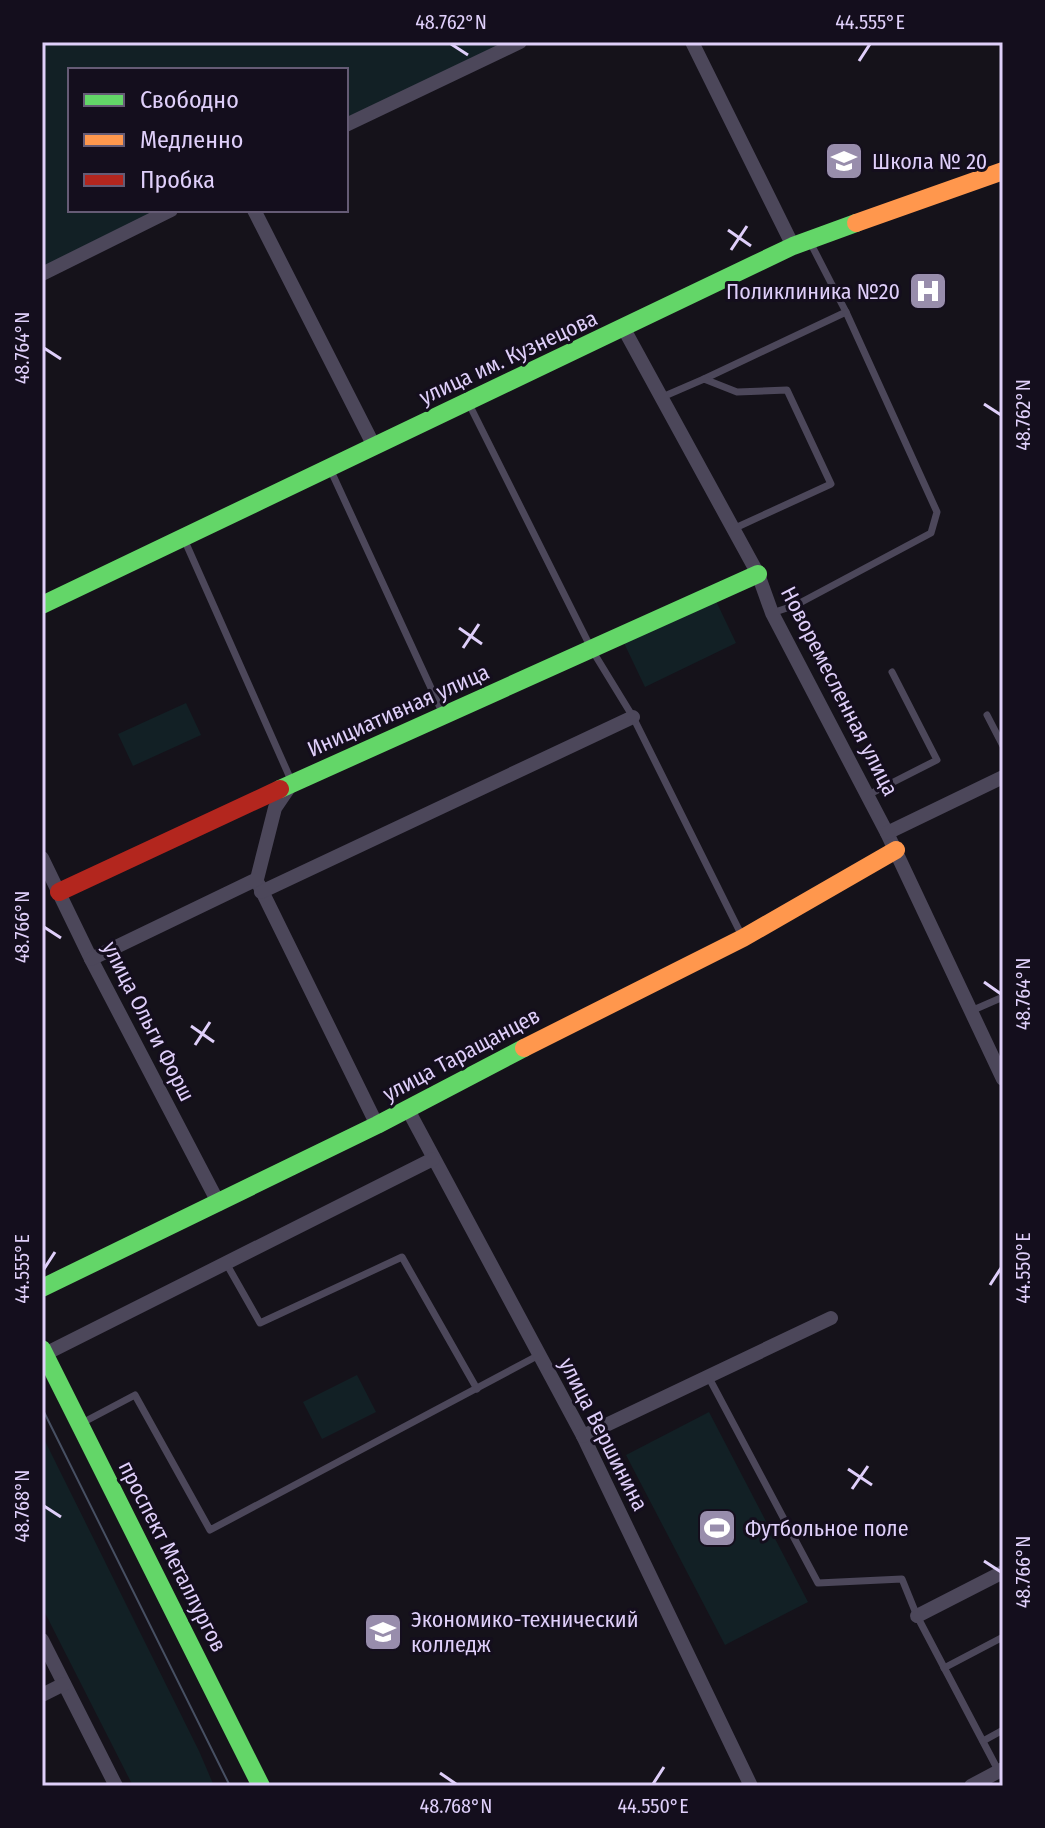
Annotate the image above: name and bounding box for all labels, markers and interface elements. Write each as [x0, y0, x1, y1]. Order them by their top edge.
text: 48.762°N [415, 10, 487, 34]
text: 44.555°E [835, 10, 905, 34]
legend [68, 68, 348, 212]
text: Свободно [140, 86, 239, 114]
text: Медленно [140, 126, 243, 154]
school or university icon: Школа № 20 [823, 140, 865, 182]
place label: Школа № 20 [872, 148, 987, 175]
text: Пробка [140, 166, 215, 194]
hospital icon: Поликлиника №20 [907, 270, 949, 312]
place label: Поликлиника №20 [726, 278, 900, 305]
street label: улица им. Кузнецова [415, 304, 602, 411]
text: 48.764°N [10, 312, 34, 384]
text: 48.762°N [1011, 379, 1035, 451]
street label: Новоремесленная улица [775, 582, 904, 800]
street label: Инициативная улица [303, 658, 493, 763]
text: 48.766°N [10, 891, 34, 963]
street label: улица Ольги Форш [97, 937, 201, 1106]
text: 48.764°N [1011, 958, 1035, 1030]
street label: улица Таращанцев [378, 1002, 544, 1107]
text: 44.550°E [1011, 1232, 1035, 1304]
text: 44.555°E [10, 1234, 34, 1304]
street label: улица Вершинина [553, 1353, 654, 1515]
street label: проспект Металлургов [113, 1456, 232, 1656]
text: 48.768°N [10, 1470, 34, 1543]
sports icon: Футбольное поле [696, 1507, 738, 1549]
place label: Футбольное поле [745, 1515, 909, 1542]
text: 48.766°N [1011, 1536, 1035, 1608]
place label: Экономико-технический колледж [411, 1606, 639, 1658]
school or university icon: Экономико-технический колледж [362, 1611, 404, 1653]
text: 48.768°N [420, 1794, 493, 1818]
text: 44.550°E [617, 1794, 689, 1818]

